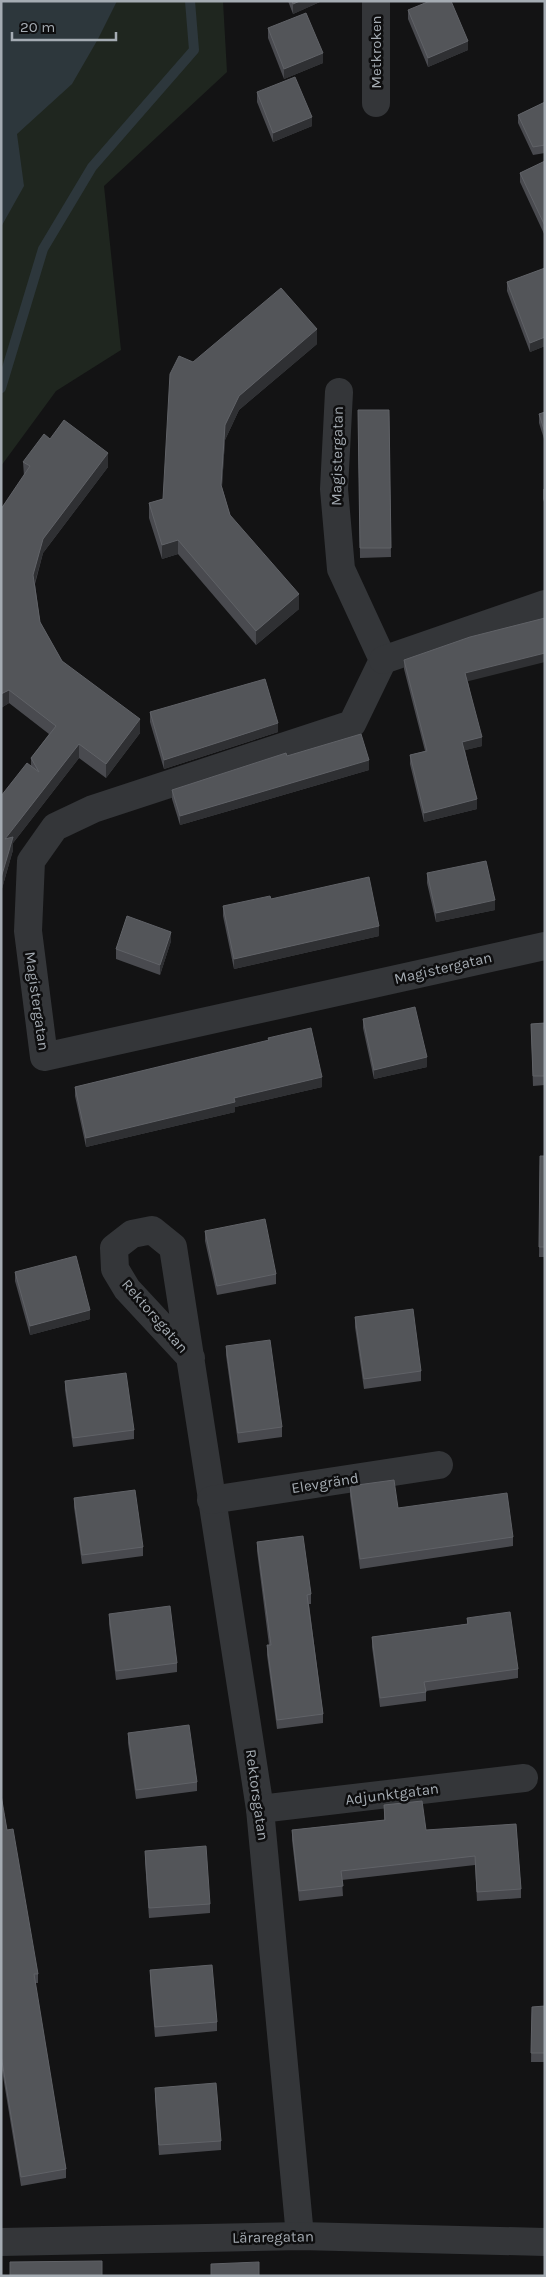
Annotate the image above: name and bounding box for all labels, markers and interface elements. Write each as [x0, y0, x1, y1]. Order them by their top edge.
scale bar [12, 10, 116, 42]
street label: Metkroken [367, 15, 385, 89]
text: 20 m [20, 18, 55, 36]
street label: Magistergatan [327, 406, 347, 506]
street label: Magistergatan [392, 948, 494, 988]
street label: Magistergatan [21, 950, 53, 1052]
street label: Rektorsgatan [118, 1275, 192, 1357]
street label: Elevgränd [290, 1469, 360, 1497]
street label: Rektorsgatan [242, 1748, 272, 1842]
street label: Adjunktgatan [344, 1779, 440, 1809]
street label: Läraregatan [232, 2227, 314, 2247]

